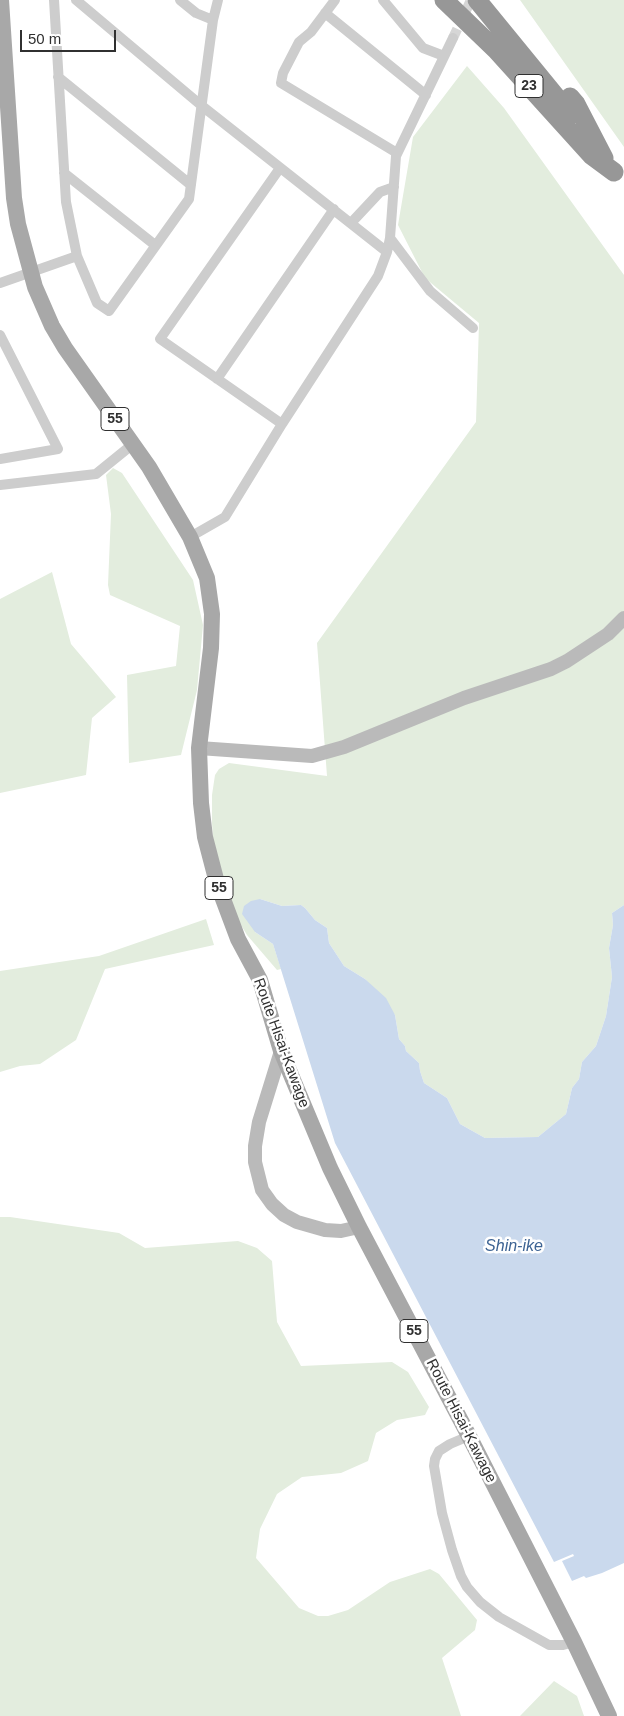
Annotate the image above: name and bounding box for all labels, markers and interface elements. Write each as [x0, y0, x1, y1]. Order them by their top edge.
scale bar [22, 20, 119, 52]
text: 50 m [28, 30, 61, 47]
road number: 23 [515, 74, 543, 98]
road number: 55 [101, 408, 129, 430]
road number: 55 [205, 876, 233, 900]
street label: Route Hisai-Kawage [249, 976, 313, 1110]
water label: Shin-ike [485, 1237, 543, 1257]
road number: 55 [400, 1320, 428, 1342]
street label: Route Hisai-Kawage [422, 1356, 500, 1486]

